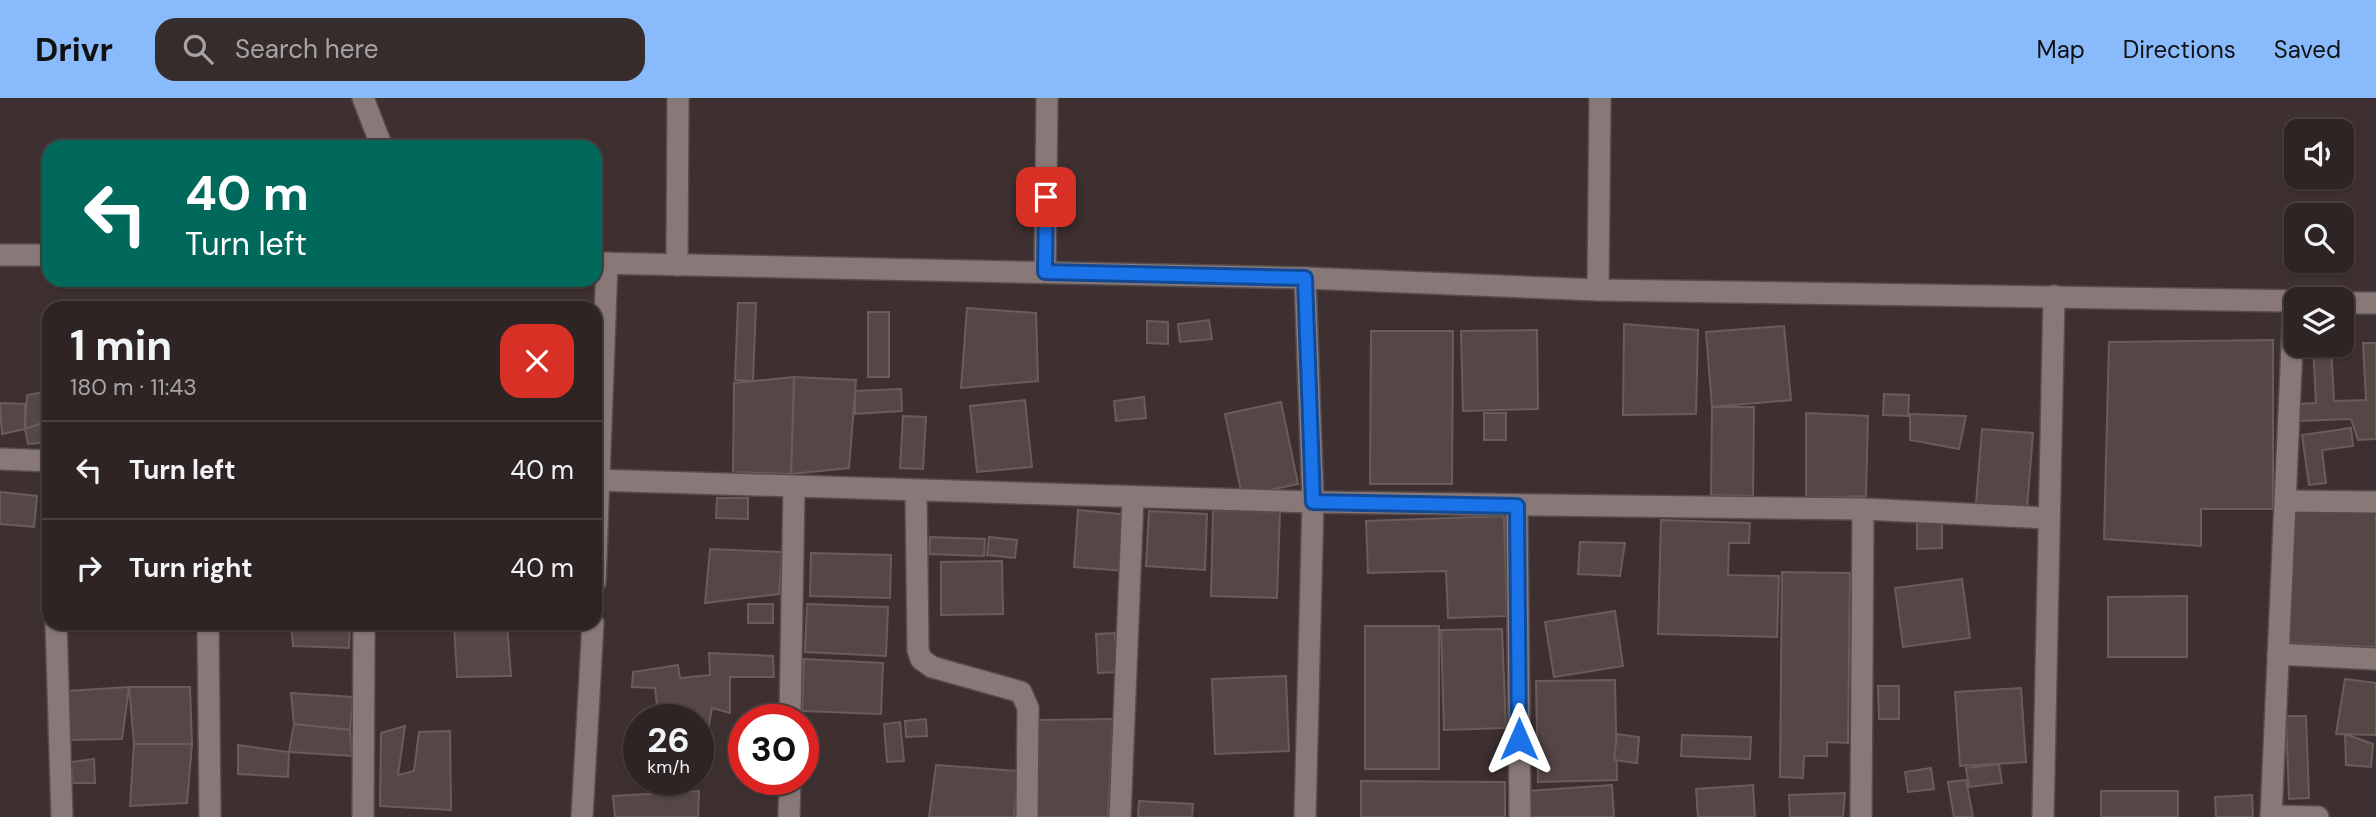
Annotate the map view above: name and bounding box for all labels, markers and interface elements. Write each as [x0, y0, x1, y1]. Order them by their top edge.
search box [155, 18, 645, 81]
text: Drivr [35, 28, 113, 71]
icon: search [179, 30, 217, 68]
text: Search here [235, 32, 378, 66]
text: Map [2037, 34, 2085, 65]
text: Directions [2123, 34, 2236, 65]
text: Saved [2274, 34, 2341, 65]
map controls [2284, 119, 2354, 357]
button: sound [2284, 119, 2354, 189]
text: 40 m [185, 161, 309, 225]
pin [1016, 167, 1076, 227]
icon: left [70, 168, 161, 259]
icon: arrive [1027, 178, 1065, 216]
button: search [2284, 203, 2354, 273]
text: Turn left [185, 223, 307, 265]
button: layers [2284, 287, 2354, 357]
text: 1 min [70, 318, 172, 373]
button: close [500, 324, 574, 398]
text: 180 m · 11:43 [70, 372, 197, 402]
icon: left [70, 451, 108, 489]
text: Turn left [129, 453, 236, 487]
text: 40 m [510, 453, 574, 487]
icon: right [70, 549, 108, 587]
text: Turn right [129, 551, 253, 585]
text: 40 m [510, 551, 574, 585]
position arrow [1482, 702, 1556, 776]
speed limit sign: 30 [728, 704, 819, 795]
text: 26 [647, 717, 690, 763]
text: km/h [647, 755, 690, 779]

